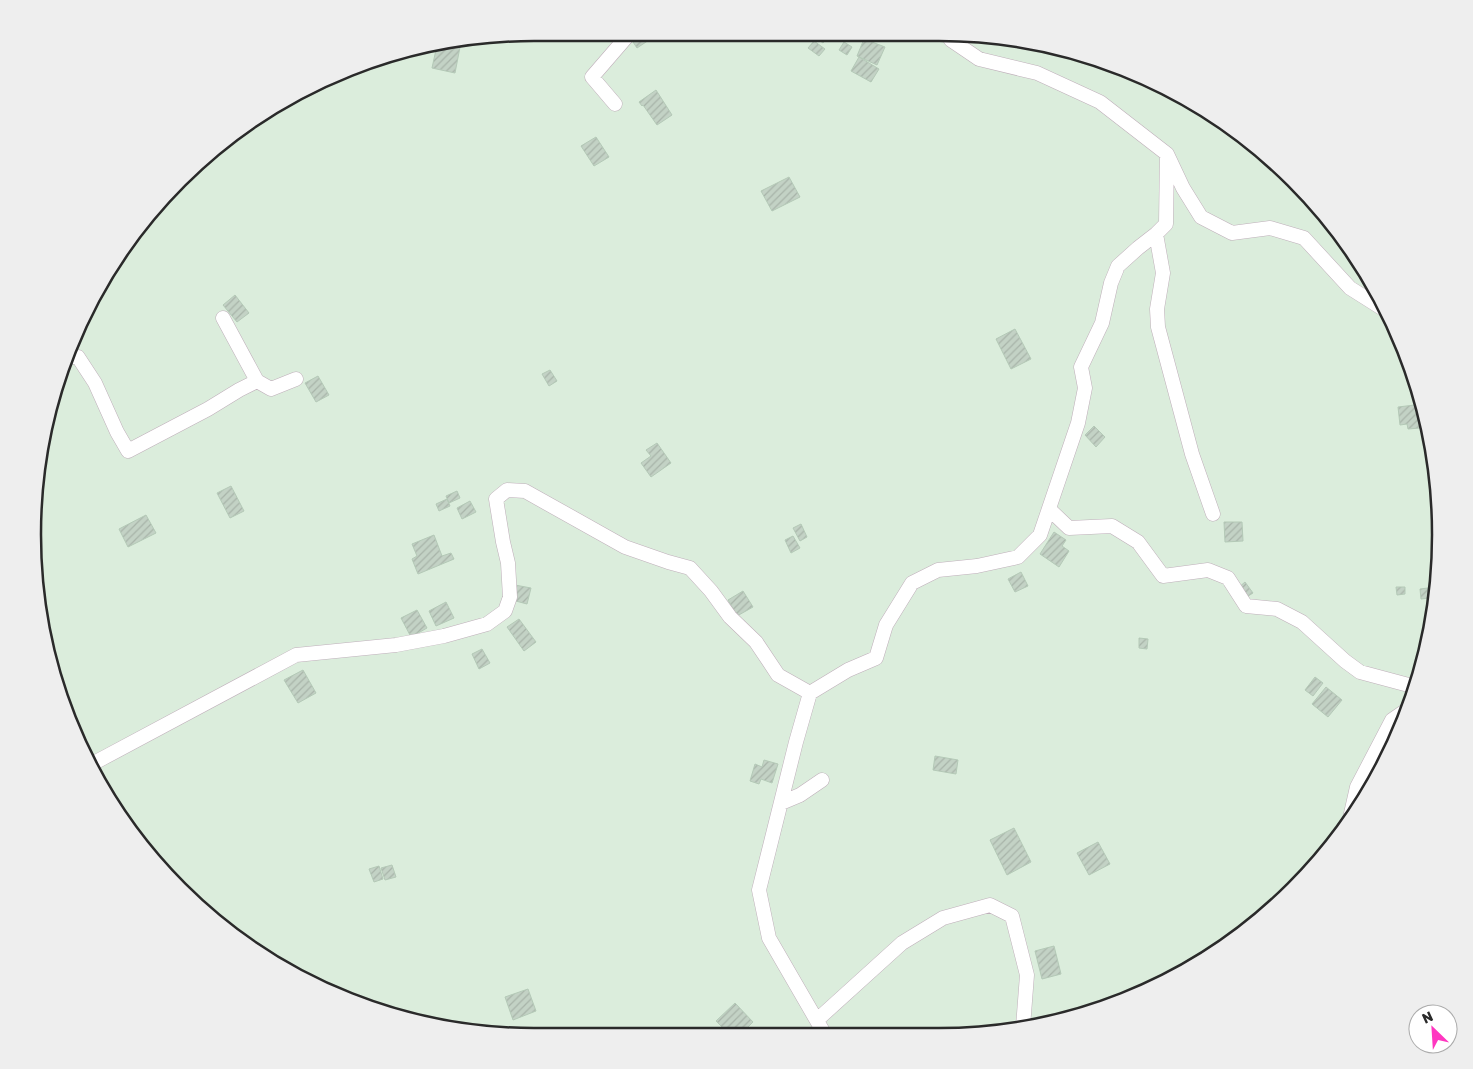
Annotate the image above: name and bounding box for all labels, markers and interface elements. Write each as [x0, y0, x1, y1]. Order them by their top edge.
north arrow [1408, 1004, 1458, 1054]
text: N [1420, 1008, 1436, 1028]

